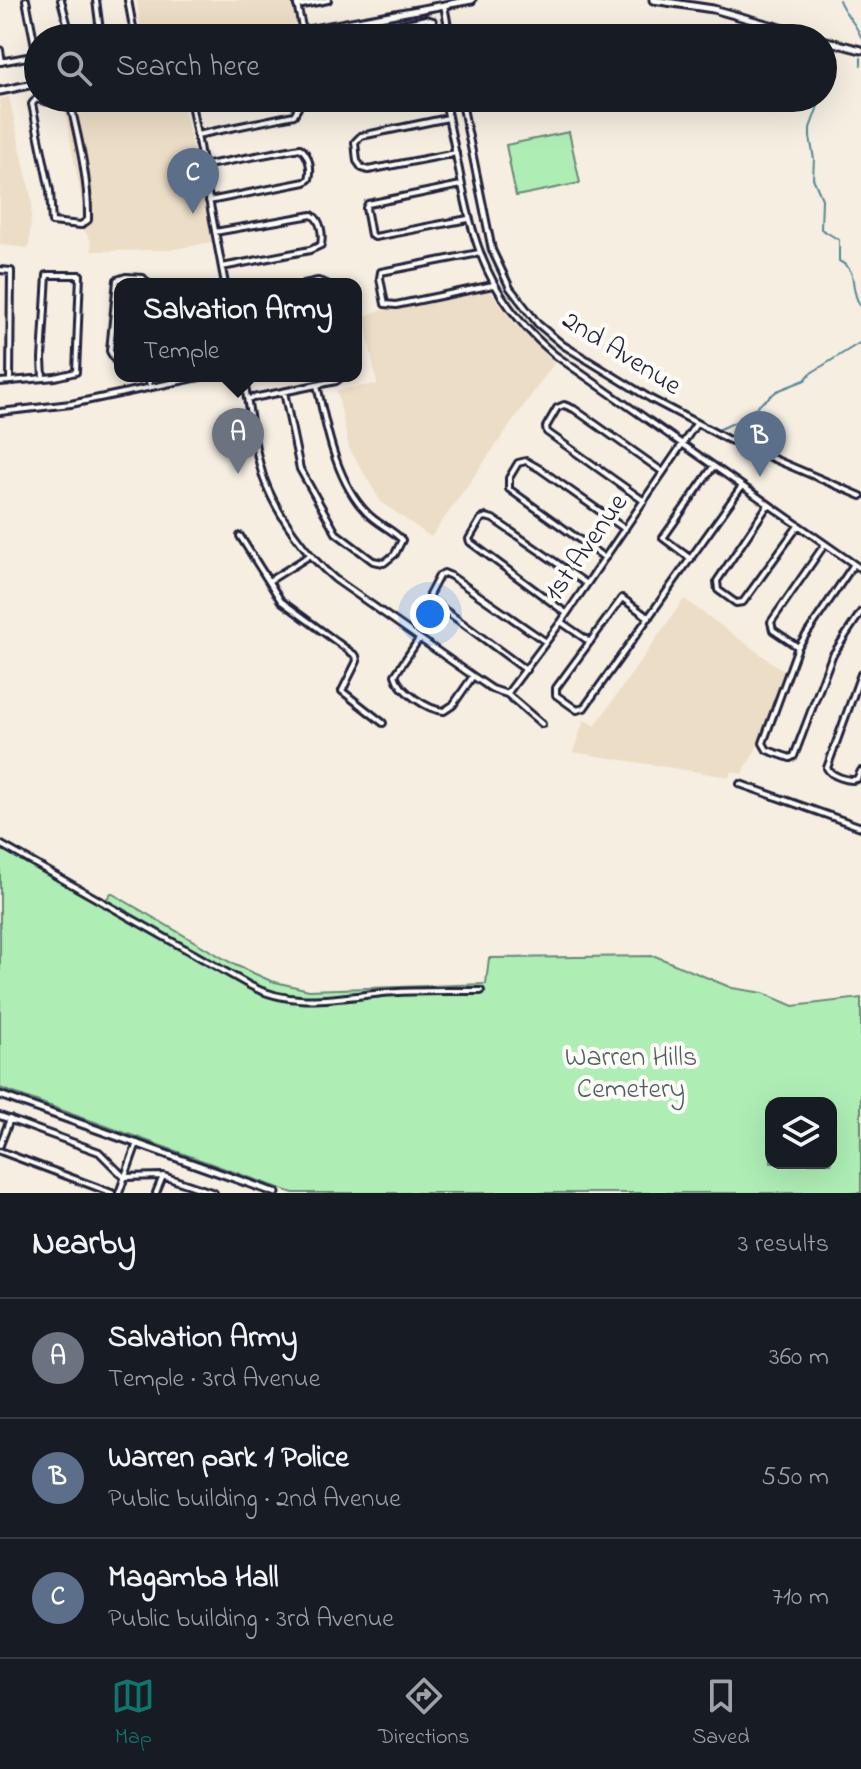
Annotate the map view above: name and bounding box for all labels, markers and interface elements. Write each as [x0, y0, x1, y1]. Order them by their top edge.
search box [24, 24, 837, 112]
icon: search [52, 46, 96, 90]
text: Search here [116, 46, 260, 90]
pin: C [167, 148, 219, 214]
popup [114, 278, 362, 382]
text: Salvation Army [143, 289, 333, 333]
street label: 2nd Avenue [553, 301, 689, 407]
text: Temple [143, 333, 219, 371]
pin: A [212, 408, 264, 474]
pin: B [734, 411, 786, 477]
street label: 1st Avenue [535, 485, 639, 610]
your location [410, 594, 450, 634]
park label: Warren Hills Cemetery [565, 1038, 697, 1111]
map controls [765, 1097, 837, 1169]
button: layers [765, 1097, 837, 1169]
text: Nearby [32, 1220, 136, 1270]
text: 3 results [738, 1226, 829, 1264]
text: Salvation Army [108, 1317, 297, 1361]
text: A [50, 1339, 66, 1377]
text: 360 m [769, 1339, 829, 1377]
text: Temple · 3rd Avenue [108, 1361, 320, 1399]
text: Warren park 1 Police [108, 1437, 349, 1481]
text: B [49, 1459, 67, 1497]
text: 550 m [761, 1459, 829, 1497]
text: Public building · 2nd Avenue [108, 1481, 401, 1519]
text: Magamba Hall [108, 1557, 279, 1601]
text: C [51, 1579, 65, 1617]
text: 710 m [772, 1579, 829, 1617]
text: Public building · 3rd Avenue [108, 1601, 394, 1639]
tab: Map [111, 1674, 155, 1754]
tab: Directions [378, 1674, 469, 1754]
tab: Saved [692, 1674, 750, 1754]

